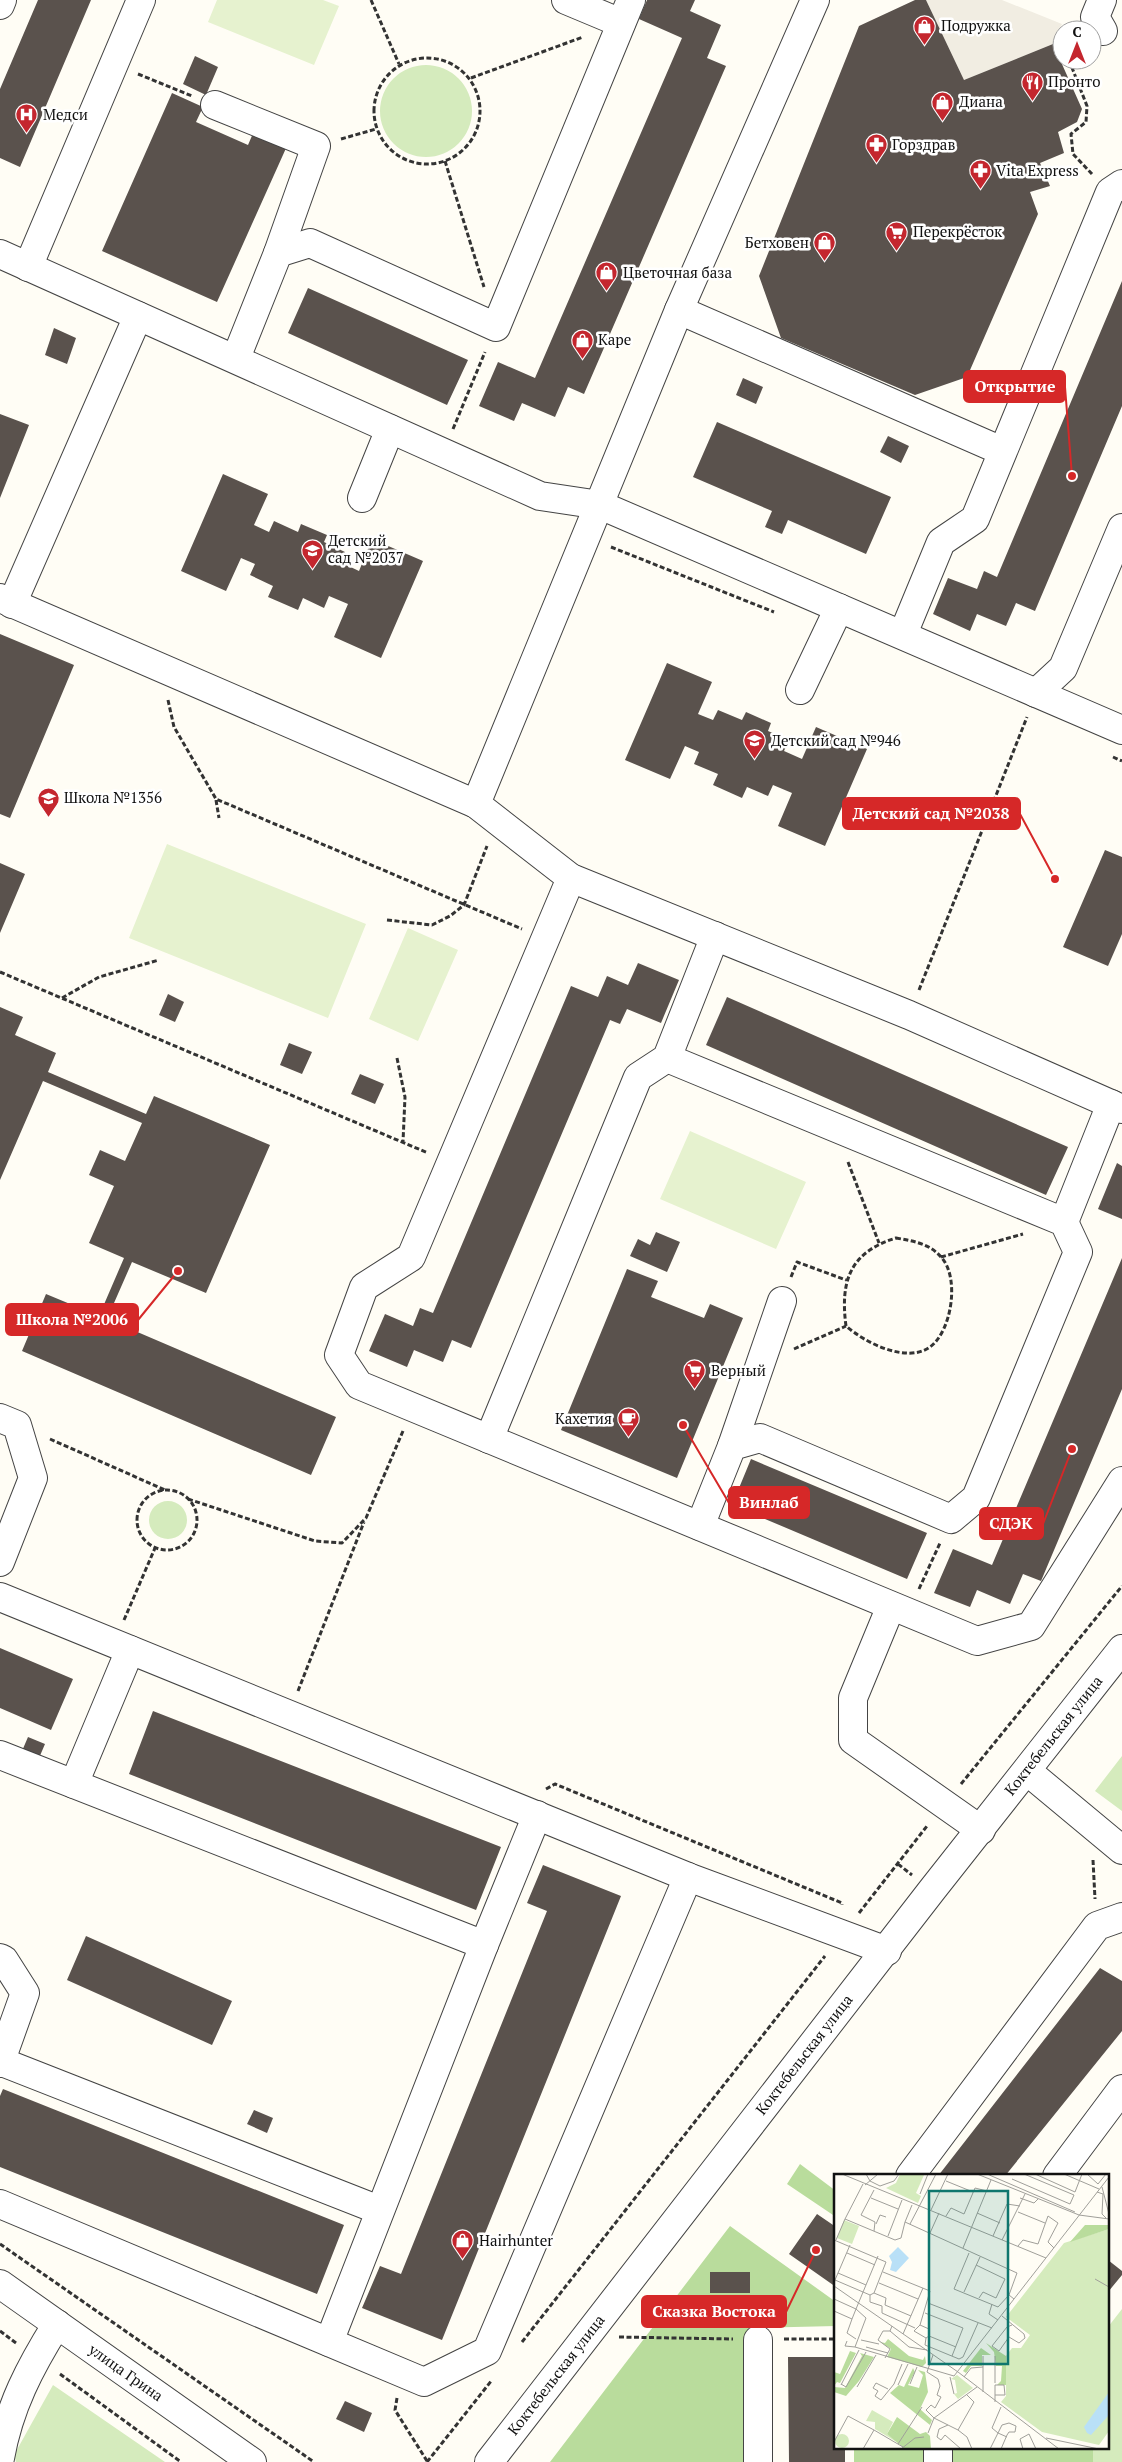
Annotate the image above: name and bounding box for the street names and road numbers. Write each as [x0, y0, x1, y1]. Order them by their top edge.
street label: Коктебельская улица [999, 1671, 1107, 1799]
street label: Коктебельская улица [751, 1990, 857, 2118]
street label: Коктебельская улица [503, 2310, 609, 2439]
street label: улица Грина [84, 2338, 168, 2405]

